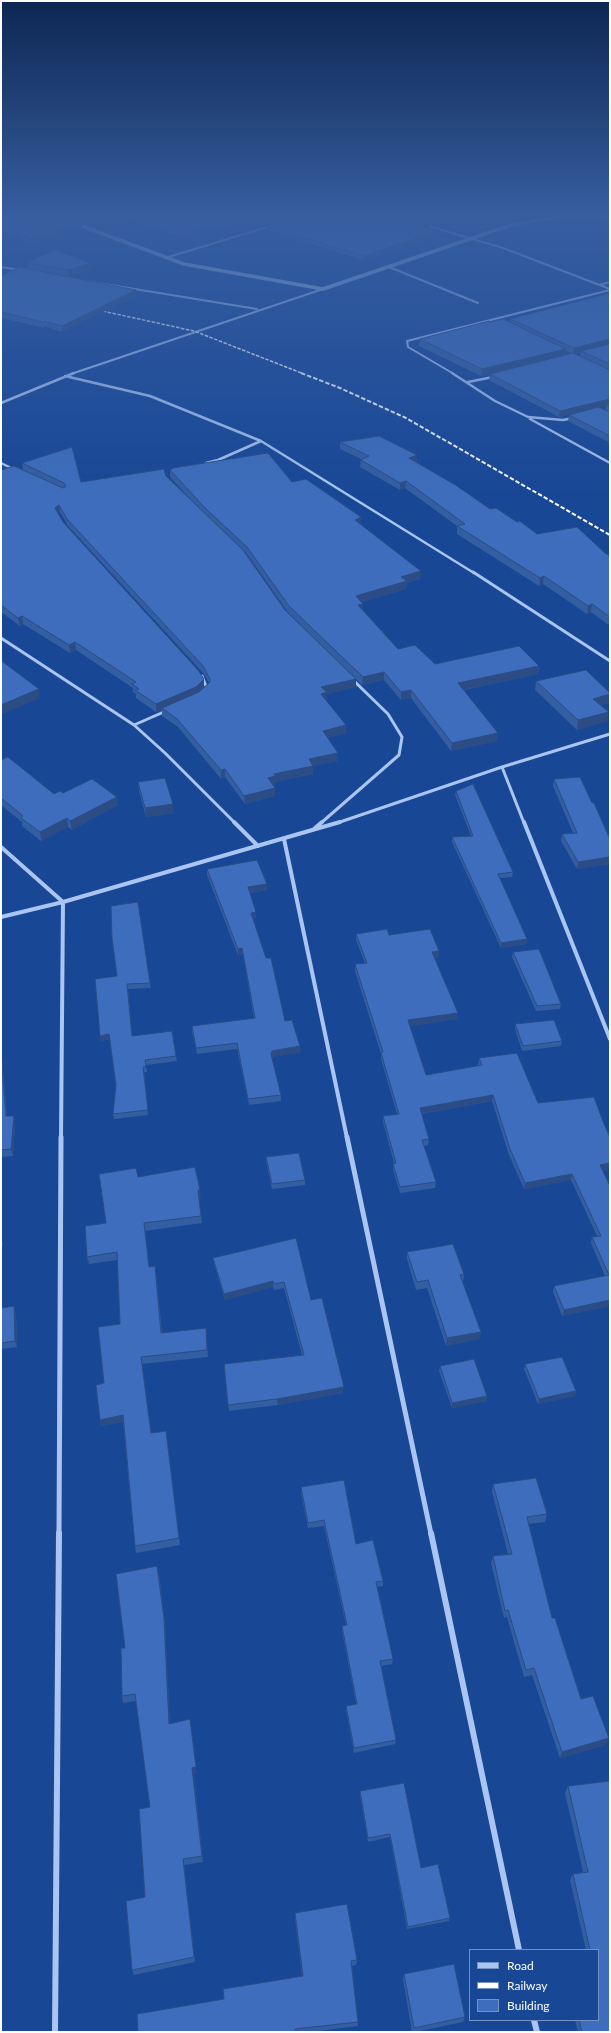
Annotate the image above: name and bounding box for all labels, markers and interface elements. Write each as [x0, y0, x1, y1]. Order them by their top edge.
legend [469, 1949, 599, 2021]
text: Road [507, 1958, 534, 1973]
text: Railway [507, 1978, 547, 1993]
text: Building [507, 1998, 550, 2013]

